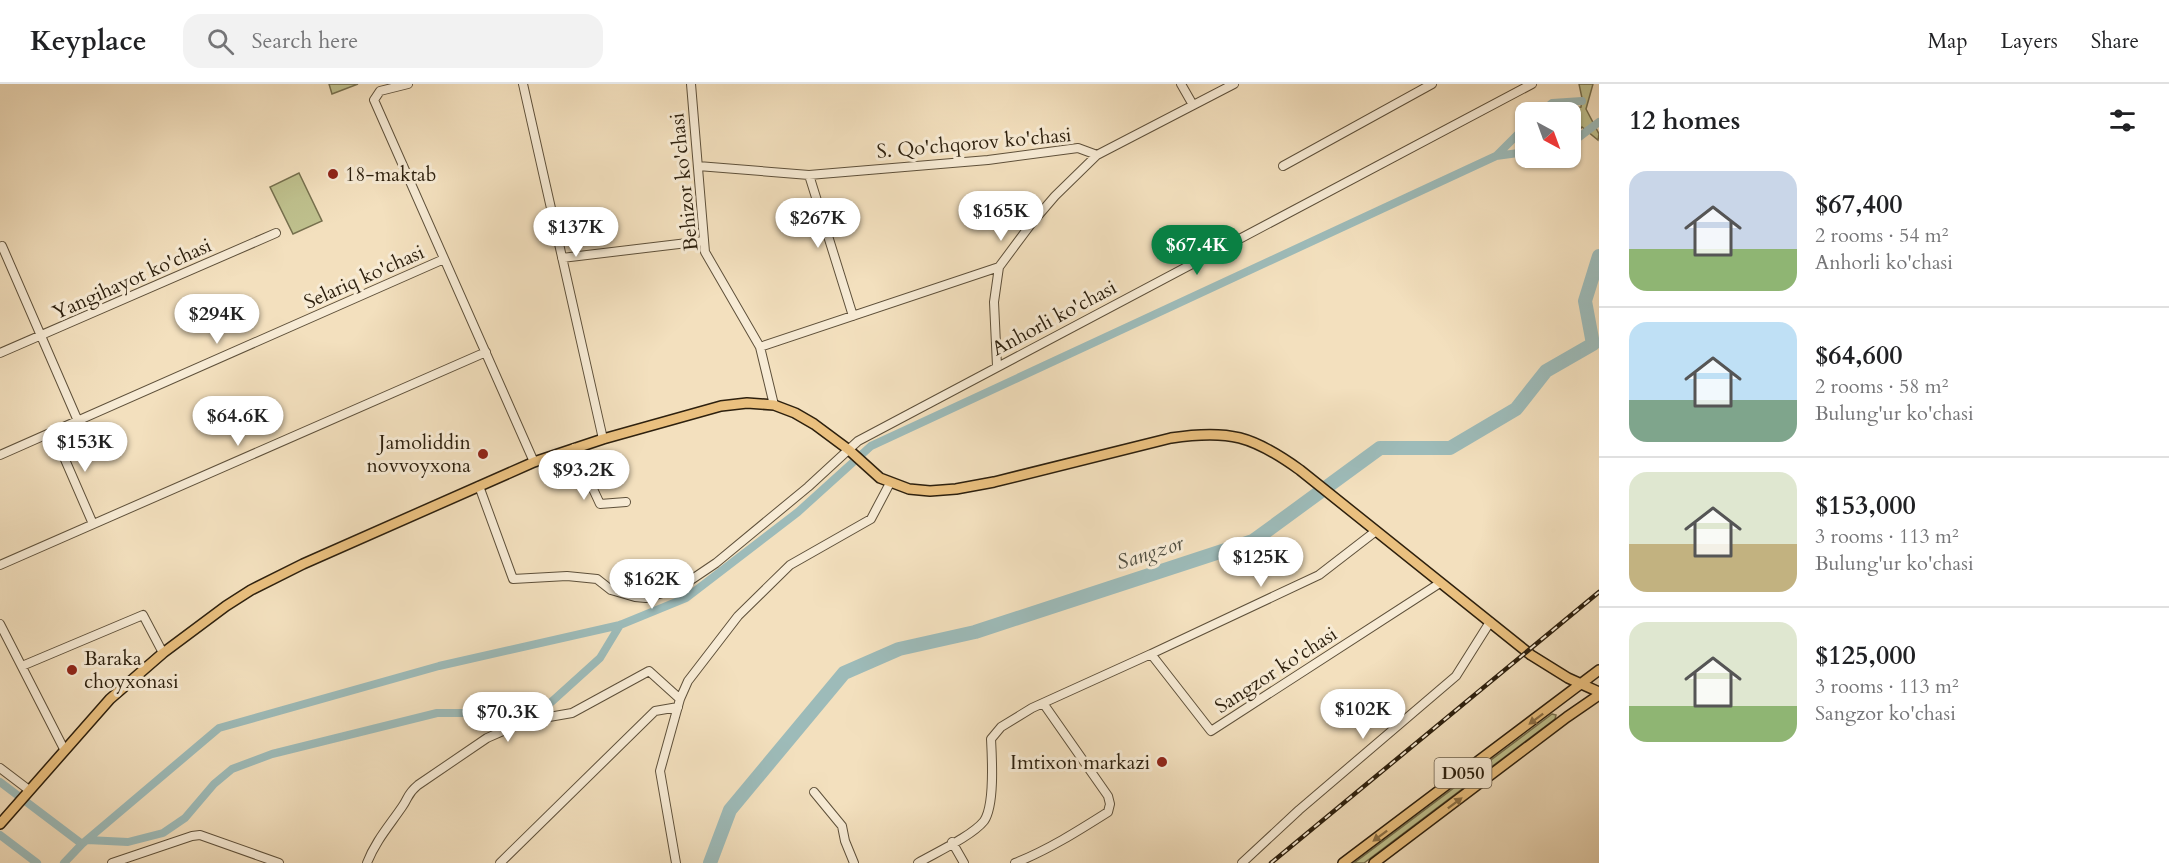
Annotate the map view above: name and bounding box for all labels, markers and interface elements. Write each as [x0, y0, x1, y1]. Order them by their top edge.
search box [183, 14, 603, 68]
text: Keyplace [30, 22, 147, 60]
icon: search [204, 25, 237, 58]
text: Search here [252, 26, 358, 56]
text: Map [1928, 27, 1968, 56]
text: Layers [2001, 27, 2058, 56]
text: Share [2091, 27, 2139, 56]
north arrow [1515, 102, 1581, 168]
map controls [1515, 102, 1581, 168]
text: 12 homes [1629, 103, 1740, 138]
icon: filters [2106, 104, 2139, 137]
street label: Behizor ko'chasi [663, 111, 705, 252]
street label: S. Qo'chqorov ko'chasi [875, 121, 1073, 165]
place label: 18-maktab [345, 161, 436, 188]
marker: 18-maktab [326, 167, 340, 181]
text: $67,400 [1815, 187, 1903, 222]
pin: $165K [959, 191, 1043, 242]
icon: home [1677, 195, 1749, 267]
text: $165K [972, 197, 1030, 224]
pin: $267K [776, 198, 860, 249]
text: $267K [789, 204, 847, 231]
pin: $137K [534, 207, 618, 258]
text: $137K [547, 213, 605, 240]
text: 2 rooms · 54 m² [1815, 222, 1948, 249]
pin: $67.4K [1148, 225, 1246, 276]
text: $67.4K [1166, 231, 1228, 258]
street label: Yangihayot ko'chasi [48, 232, 216, 326]
street label: Selariq ko'chasi [300, 238, 429, 316]
text: Anhorli ko'chasi [1815, 249, 1953, 276]
street label: Anhorli ko'chasi [987, 274, 1122, 362]
pin: $294K [175, 294, 259, 345]
text: $294K [188, 300, 246, 327]
text: $64,600 [1815, 338, 1903, 373]
icon: home [1677, 346, 1749, 418]
text: 2 rooms · 58 m² [1815, 373, 1948, 400]
pin: $64.6K [189, 396, 287, 447]
text: Bulung'ur ko'chasi [1815, 400, 1974, 427]
text: $64.6K [207, 402, 269, 429]
pin: $153K [43, 422, 127, 473]
text: $153K [56, 428, 114, 455]
place label: Jamoliddin novvoyxona [366, 429, 472, 479]
marker: Jamoliddin novvoyxona [476, 447, 490, 461]
pin: $93.2K [535, 450, 633, 501]
text: $93.2K [553, 456, 615, 483]
text: $153,000 [1815, 488, 1916, 523]
icon: home [1677, 496, 1749, 568]
text: 3 rooms · 113 m² [1815, 523, 1959, 550]
water label: Sangzor [1113, 528, 1188, 577]
pin: $125K [1219, 537, 1303, 588]
text: $125K [1232, 543, 1290, 570]
text: Bulung'ur ko'chasi [1815, 550, 1974, 577]
pin: $162K [610, 559, 694, 610]
text: $162K [623, 565, 681, 592]
street label: Sangzor ko'chasi [1210, 620, 1343, 720]
text: $125,000 [1815, 638, 1916, 673]
place label: Baraka choyxonasi [84, 645, 179, 695]
icon: home [1677, 646, 1749, 718]
marker: Baraka choyxonasi [65, 663, 79, 677]
text: 3 rooms · 113 m² [1815, 673, 1959, 700]
pin: $102K [1321, 689, 1405, 740]
pin: $70.3K [459, 692, 557, 743]
text: $102K [1334, 695, 1392, 722]
text: $70.3K [477, 698, 539, 725]
text: Sangzor ko'chasi [1815, 700, 1956, 727]
one-way arrow [1528, 713, 1544, 725]
place label: Imtixon markazi [1010, 749, 1150, 776]
marker: Imtixon markazi [1155, 755, 1169, 769]
road number: D050 [1434, 758, 1492, 788]
one-way arrow [1447, 797, 1462, 809]
one-way arrow [1372, 829, 1387, 841]

